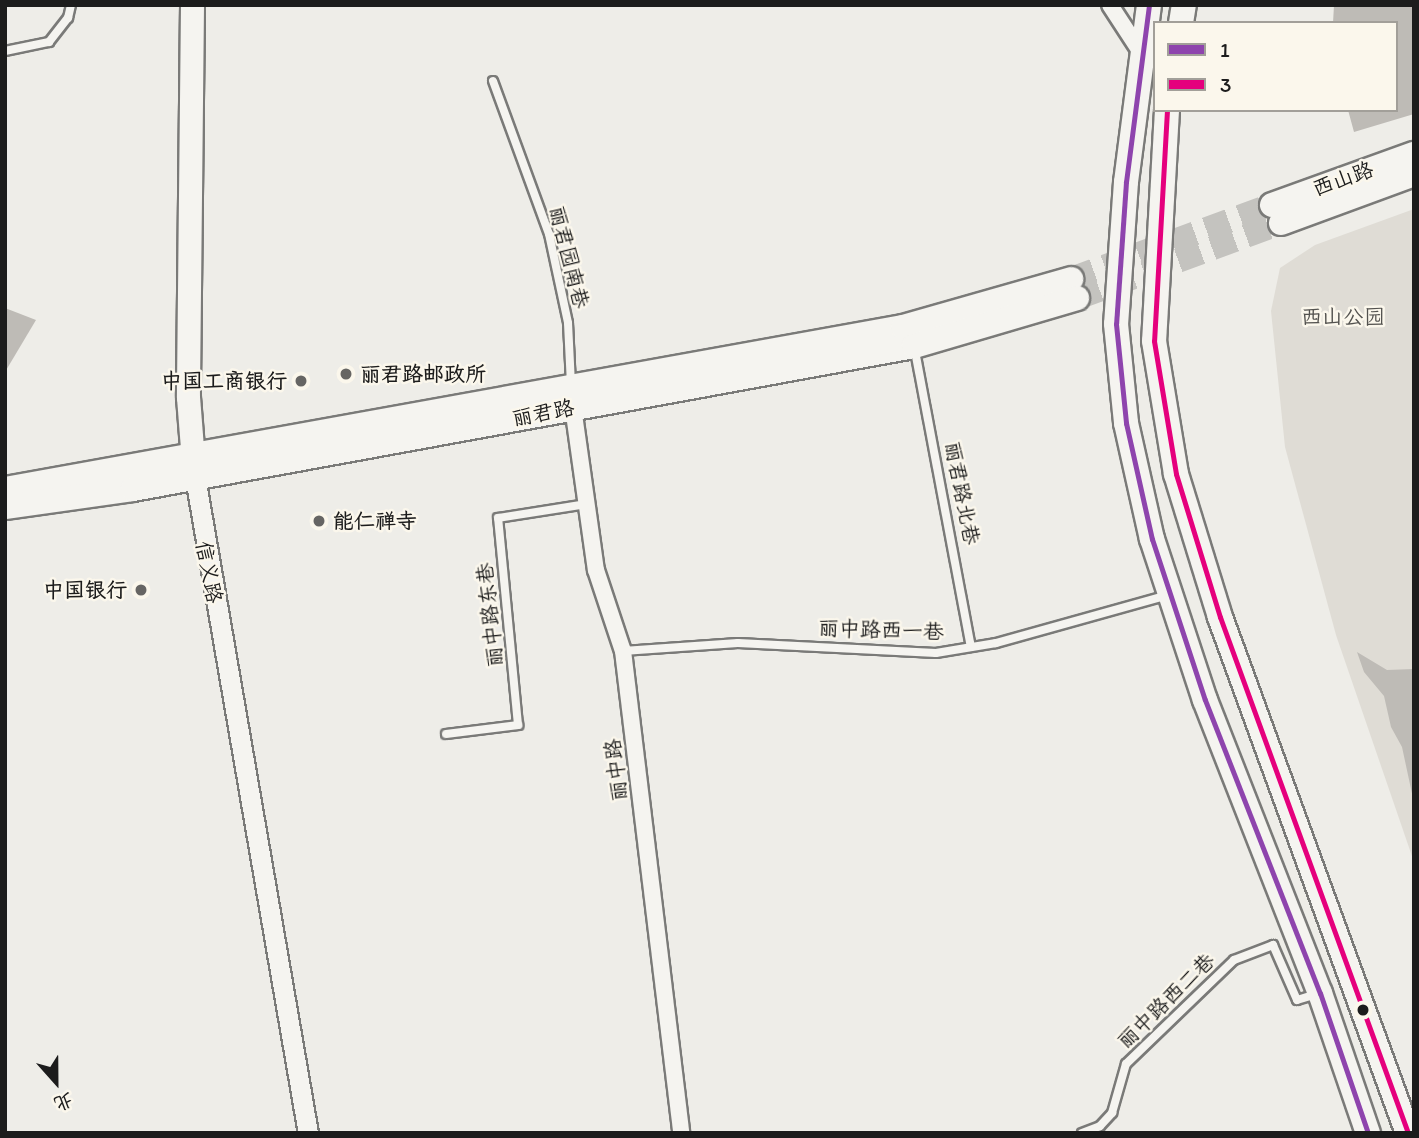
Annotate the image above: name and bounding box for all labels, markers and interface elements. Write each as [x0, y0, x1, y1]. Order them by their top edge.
legend [1153, 21, 1398, 112]
text: 1 [1220, 37, 1230, 62]
text: 3 [1220, 72, 1231, 97]
street label: 西山路 [1309, 156, 1377, 202]
street label: 丽君园南巷 [544, 203, 594, 311]
park label: 西山公园 [1301, 304, 1385, 330]
place label: 丽君路邮政所 [360, 361, 486, 387]
marker: 丽君路邮政所 [338, 366, 354, 382]
place label: 中国工商银行 [161, 368, 287, 394]
marker: 中国工商银行 [293, 373, 309, 389]
street label: 丽君路 [510, 395, 576, 431]
street label: 丽君路北巷 [940, 439, 984, 547]
place label: 能仁禅寺 [333, 508, 417, 534]
marker: 能仁禅寺 [311, 513, 327, 529]
street label: 信义路 [191, 539, 227, 605]
street label: 丽中路东巷 [472, 561, 508, 669]
place label: 中国银行 [43, 577, 127, 603]
marker: 中国银行 [133, 582, 149, 598]
street label: 丽中路西一巷 [818, 615, 944, 645]
street label: 丽中路 [600, 737, 632, 803]
street label: 丽中路西二巷 [1112, 948, 1220, 1054]
unlabelled marker [1356, 1003, 1370, 1017]
north arrow [21, 1047, 91, 1117]
text: 北 [51, 1088, 77, 1116]

